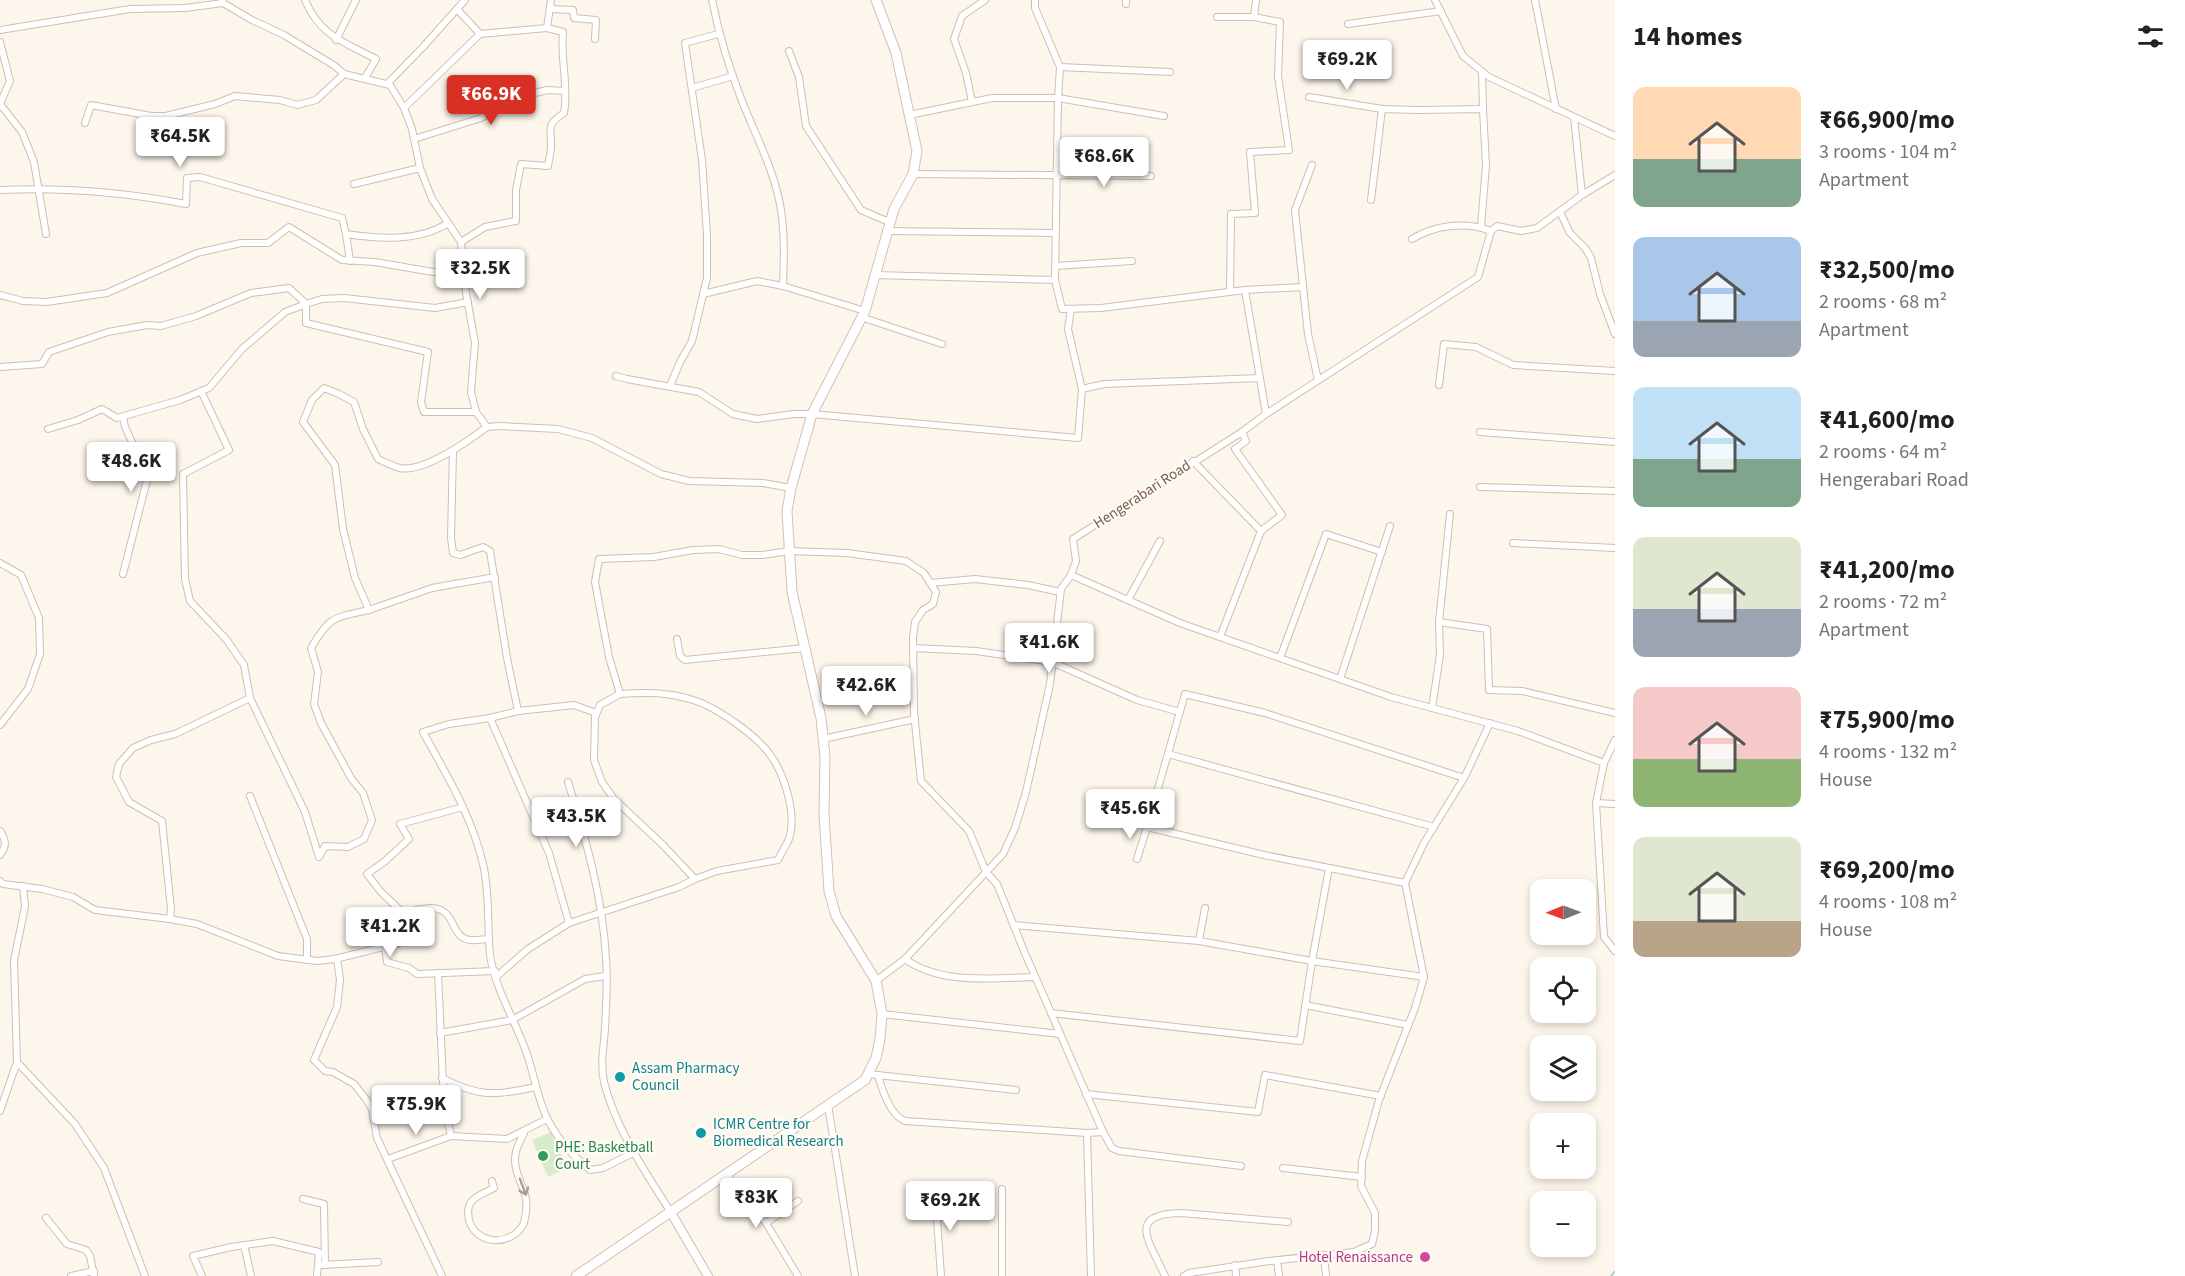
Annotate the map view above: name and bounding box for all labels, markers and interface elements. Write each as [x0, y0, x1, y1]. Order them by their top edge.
text: 14 homes [1633, 18, 1742, 55]
icon: filters [2134, 20, 2167, 53]
pin: ₹69.2K [1298, 40, 1396, 91]
text: ₹69.2K [1317, 45, 1377, 73]
pin: ₹66.9K [442, 75, 540, 126]
text: ₹66.9K [461, 80, 521, 108]
text: ₹66,900/mo [1819, 101, 1955, 138]
icon: home [1681, 111, 1753, 183]
pin: ₹64.5K [131, 117, 229, 168]
text: ₹64.5K [150, 122, 210, 150]
pin: ₹68.6K [1055, 137, 1153, 188]
text: 3 rooms · 104 m² [1819, 138, 1957, 166]
text: ₹68.6K [1074, 142, 1134, 170]
text: Apartment [1819, 166, 1909, 194]
pin: ₹32.5K [431, 249, 529, 300]
text: ₹32,500/mo [1819, 251, 1955, 288]
text: ₹32.5K [450, 254, 510, 282]
icon: home [1681, 261, 1753, 333]
text: 2 rooms · 68 m² [1819, 288, 1947, 316]
text: Apartment [1819, 316, 1909, 344]
text: ₹41,600/mo [1819, 401, 1955, 438]
icon: home [1681, 411, 1753, 483]
text: 2 rooms · 64 m² [1819, 438, 1947, 466]
pin: ₹48.6K [82, 442, 180, 493]
text: ₹48.6K [101, 447, 161, 475]
street label: Hengerabari Road [1089, 455, 1195, 534]
text: Hengerabari Road [1819, 466, 1969, 494]
text: ₹41,200/mo [1819, 551, 1955, 588]
icon: home [1681, 561, 1753, 633]
text: 2 rooms · 72 m² [1819, 588, 1947, 616]
text: Apartment [1819, 616, 1909, 644]
pin: ₹41.6K [1000, 623, 1098, 674]
text: ₹41.6K [1019, 628, 1079, 656]
pin: ₹42.6K [817, 666, 915, 717]
text: ₹42.6K [836, 671, 896, 699]
text: ₹75,900/mo [1819, 701, 1955, 738]
icon: home [1681, 711, 1753, 783]
text: 4 rooms · 132 m² [1819, 738, 1957, 766]
text: House [1819, 766, 1872, 794]
pin: ₹45.6K [1081, 789, 1179, 840]
text: ₹45.6K [1100, 794, 1160, 822]
pin: ₹43.5K [527, 797, 625, 848]
text: ₹43.5K [546, 802, 606, 830]
text: ₹69,200/mo [1819, 851, 1955, 888]
icon: home [1681, 861, 1753, 933]
north arrow [1530, 879, 1596, 945]
map controls [1530, 879, 1596, 1257]
text: 4 rooms · 108 m² [1819, 888, 1957, 916]
pin: ₹41.2K [341, 907, 439, 958]
text: ₹41.2K [360, 912, 420, 940]
text: House [1819, 916, 1872, 944]
button: locate [1530, 957, 1596, 1023]
button: layers [1530, 1035, 1596, 1101]
place label: Assam Pharmacy Council [632, 1058, 739, 1096]
marker: Assam Pharmacy Council [613, 1070, 627, 1084]
pin: ₹75.9K [367, 1085, 465, 1136]
text: ₹75.9K [386, 1090, 446, 1118]
button: + [1530, 1113, 1596, 1179]
place label: ICMR Centre for Biomedical Research [713, 1114, 844, 1152]
marker: ICMR Centre for Biomedical Research [694, 1126, 708, 1140]
place label: PHE: Basketball Court [555, 1137, 654, 1175]
marker: PHE: Basketball Court [536, 1149, 550, 1163]
one-way arrow [518, 1178, 529, 1196]
pin: ₹83K [720, 1178, 792, 1229]
pin: ₹69.2K [901, 1181, 999, 1232]
text: ₹83K [734, 1183, 778, 1211]
text: ₹69.2K [920, 1186, 980, 1214]
button: − [1530, 1191, 1596, 1257]
place label: Hotel Renaissance [1299, 1247, 1413, 1268]
marker: Hotel Renaissance [1418, 1250, 1432, 1264]

